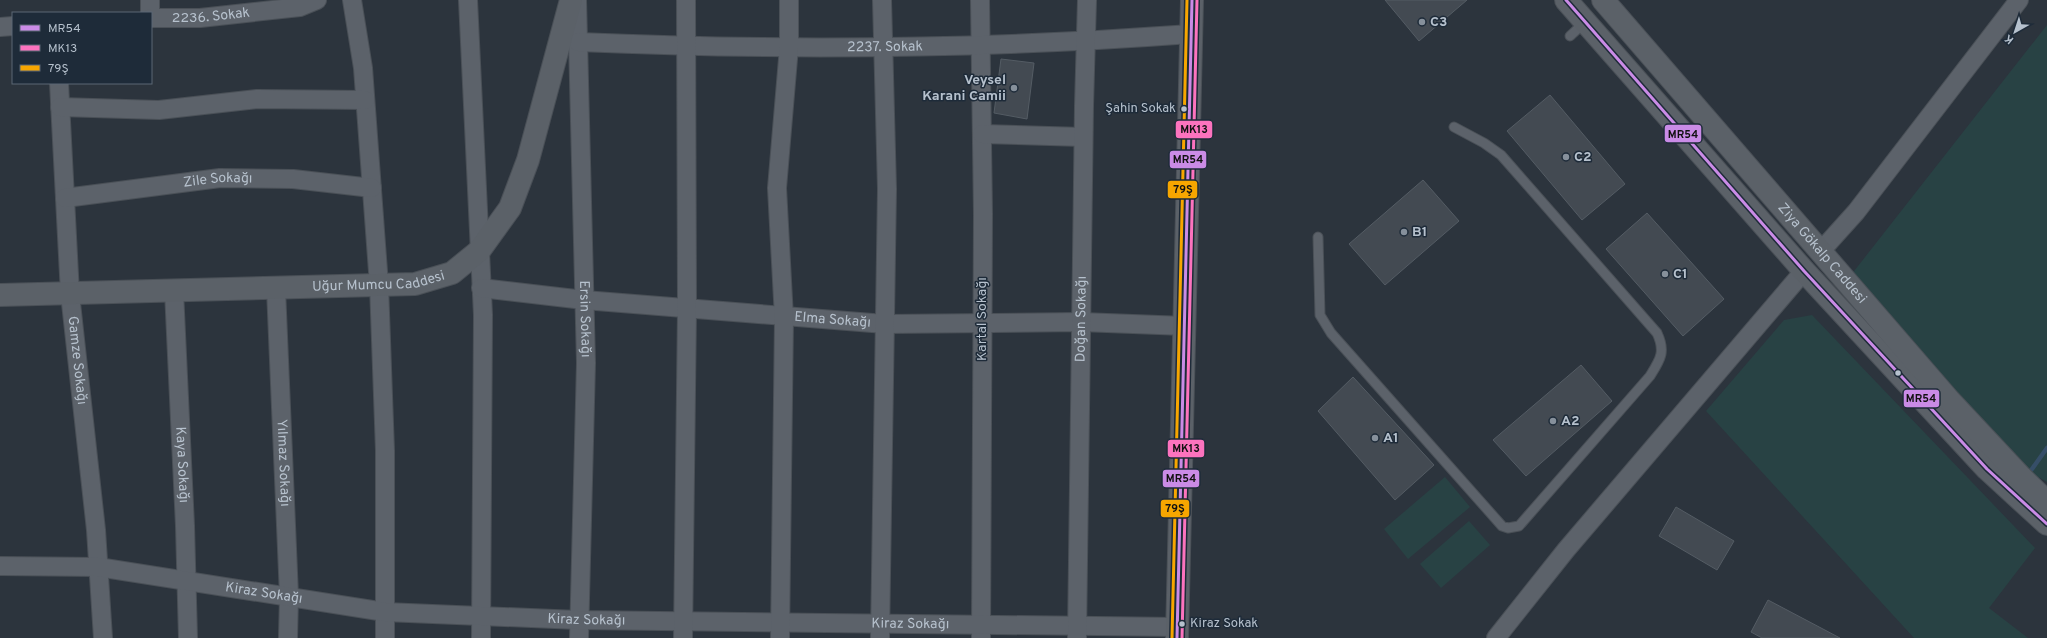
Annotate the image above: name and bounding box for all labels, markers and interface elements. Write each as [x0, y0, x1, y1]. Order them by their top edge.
street label: 2236. Sokak [172, 4, 251, 27]
legend [12, 12, 152, 84]
north arrow [1995, 12, 2035, 52]
place label: C3 [1430, 14, 1447, 31]
marker: C3 [1417, 17, 1427, 27]
text: MR54 [48, 21, 81, 37]
text: K [2002, 31, 2017, 47]
street label: 2237. Sokak [847, 38, 923, 56]
text: MK13 [48, 41, 77, 57]
text: 79Ş [48, 61, 69, 77]
place label: Veysel Karani Camii [922, 72, 1006, 105]
marker: Veysel Karani Camii [1009, 83, 1019, 93]
place label: Şahin Sokak [1105, 101, 1176, 117]
marker: Şahin Sokak [1179, 104, 1189, 114]
line badge: MK13 [1175, 120, 1213, 139]
text: MK13 [1180, 123, 1208, 137]
line badge: MR54 [1664, 124, 1702, 143]
text: MR54 [1668, 128, 1698, 142]
place label: C2 [1574, 149, 1592, 166]
line badge: MR54 [1169, 150, 1207, 169]
marker: C2 [1561, 152, 1571, 162]
text: MR54 [1173, 153, 1203, 167]
street label: Zile Sokağı [182, 169, 253, 191]
line badge: 79Ş [1167, 180, 1198, 199]
text: 79Ş [1173, 183, 1193, 197]
street label: Ziya Gökalp Caddesi [1774, 200, 1870, 307]
place label: B1 [1412, 224, 1427, 241]
marker: B1 [1399, 227, 1409, 237]
place label: C1 [1673, 266, 1688, 283]
street label: Uğur Mumcu Caddesi [312, 267, 447, 295]
marker: C1 [1660, 269, 1670, 279]
street label: Doğan Sokağı [1072, 276, 1090, 362]
street label: Kartal Sokağı [974, 277, 991, 361]
street label: Ersin Sokağı [575, 280, 594, 358]
street label: Elma Sokağı [794, 308, 871, 331]
street label: Gamze Sokağı [64, 315, 91, 405]
unlabelled marker [1893, 368, 1903, 378]
line badge: MR54 [1903, 389, 1940, 408]
text: MR54 [1906, 392, 1936, 406]
place label: A2 [1561, 413, 1580, 430]
marker: A2 [1548, 416, 1558, 426]
street label: Yılmaz Sokağı [273, 419, 294, 507]
street label: Kaya Sokağı [172, 426, 192, 503]
place label: A1 [1383, 430, 1399, 447]
marker: A1 [1370, 433, 1380, 443]
line badge: MK13 [1167, 439, 1205, 458]
text: MK13 [1172, 442, 1200, 456]
line badge: MR54 [1162, 469, 1200, 488]
text: MR54 [1166, 472, 1196, 486]
line badge: 79Ş [1160, 499, 1190, 518]
text: 79Ş [1165, 502, 1185, 516]
street label: Kiraz Sokağı [224, 579, 304, 607]
street label: Kiraz Sokağı [547, 610, 625, 629]
street label: Kiraz Sokağı [871, 615, 949, 633]
place label: Kiraz Sokak [1190, 616, 1258, 632]
marker: Kiraz Sokak [1177, 619, 1187, 629]

